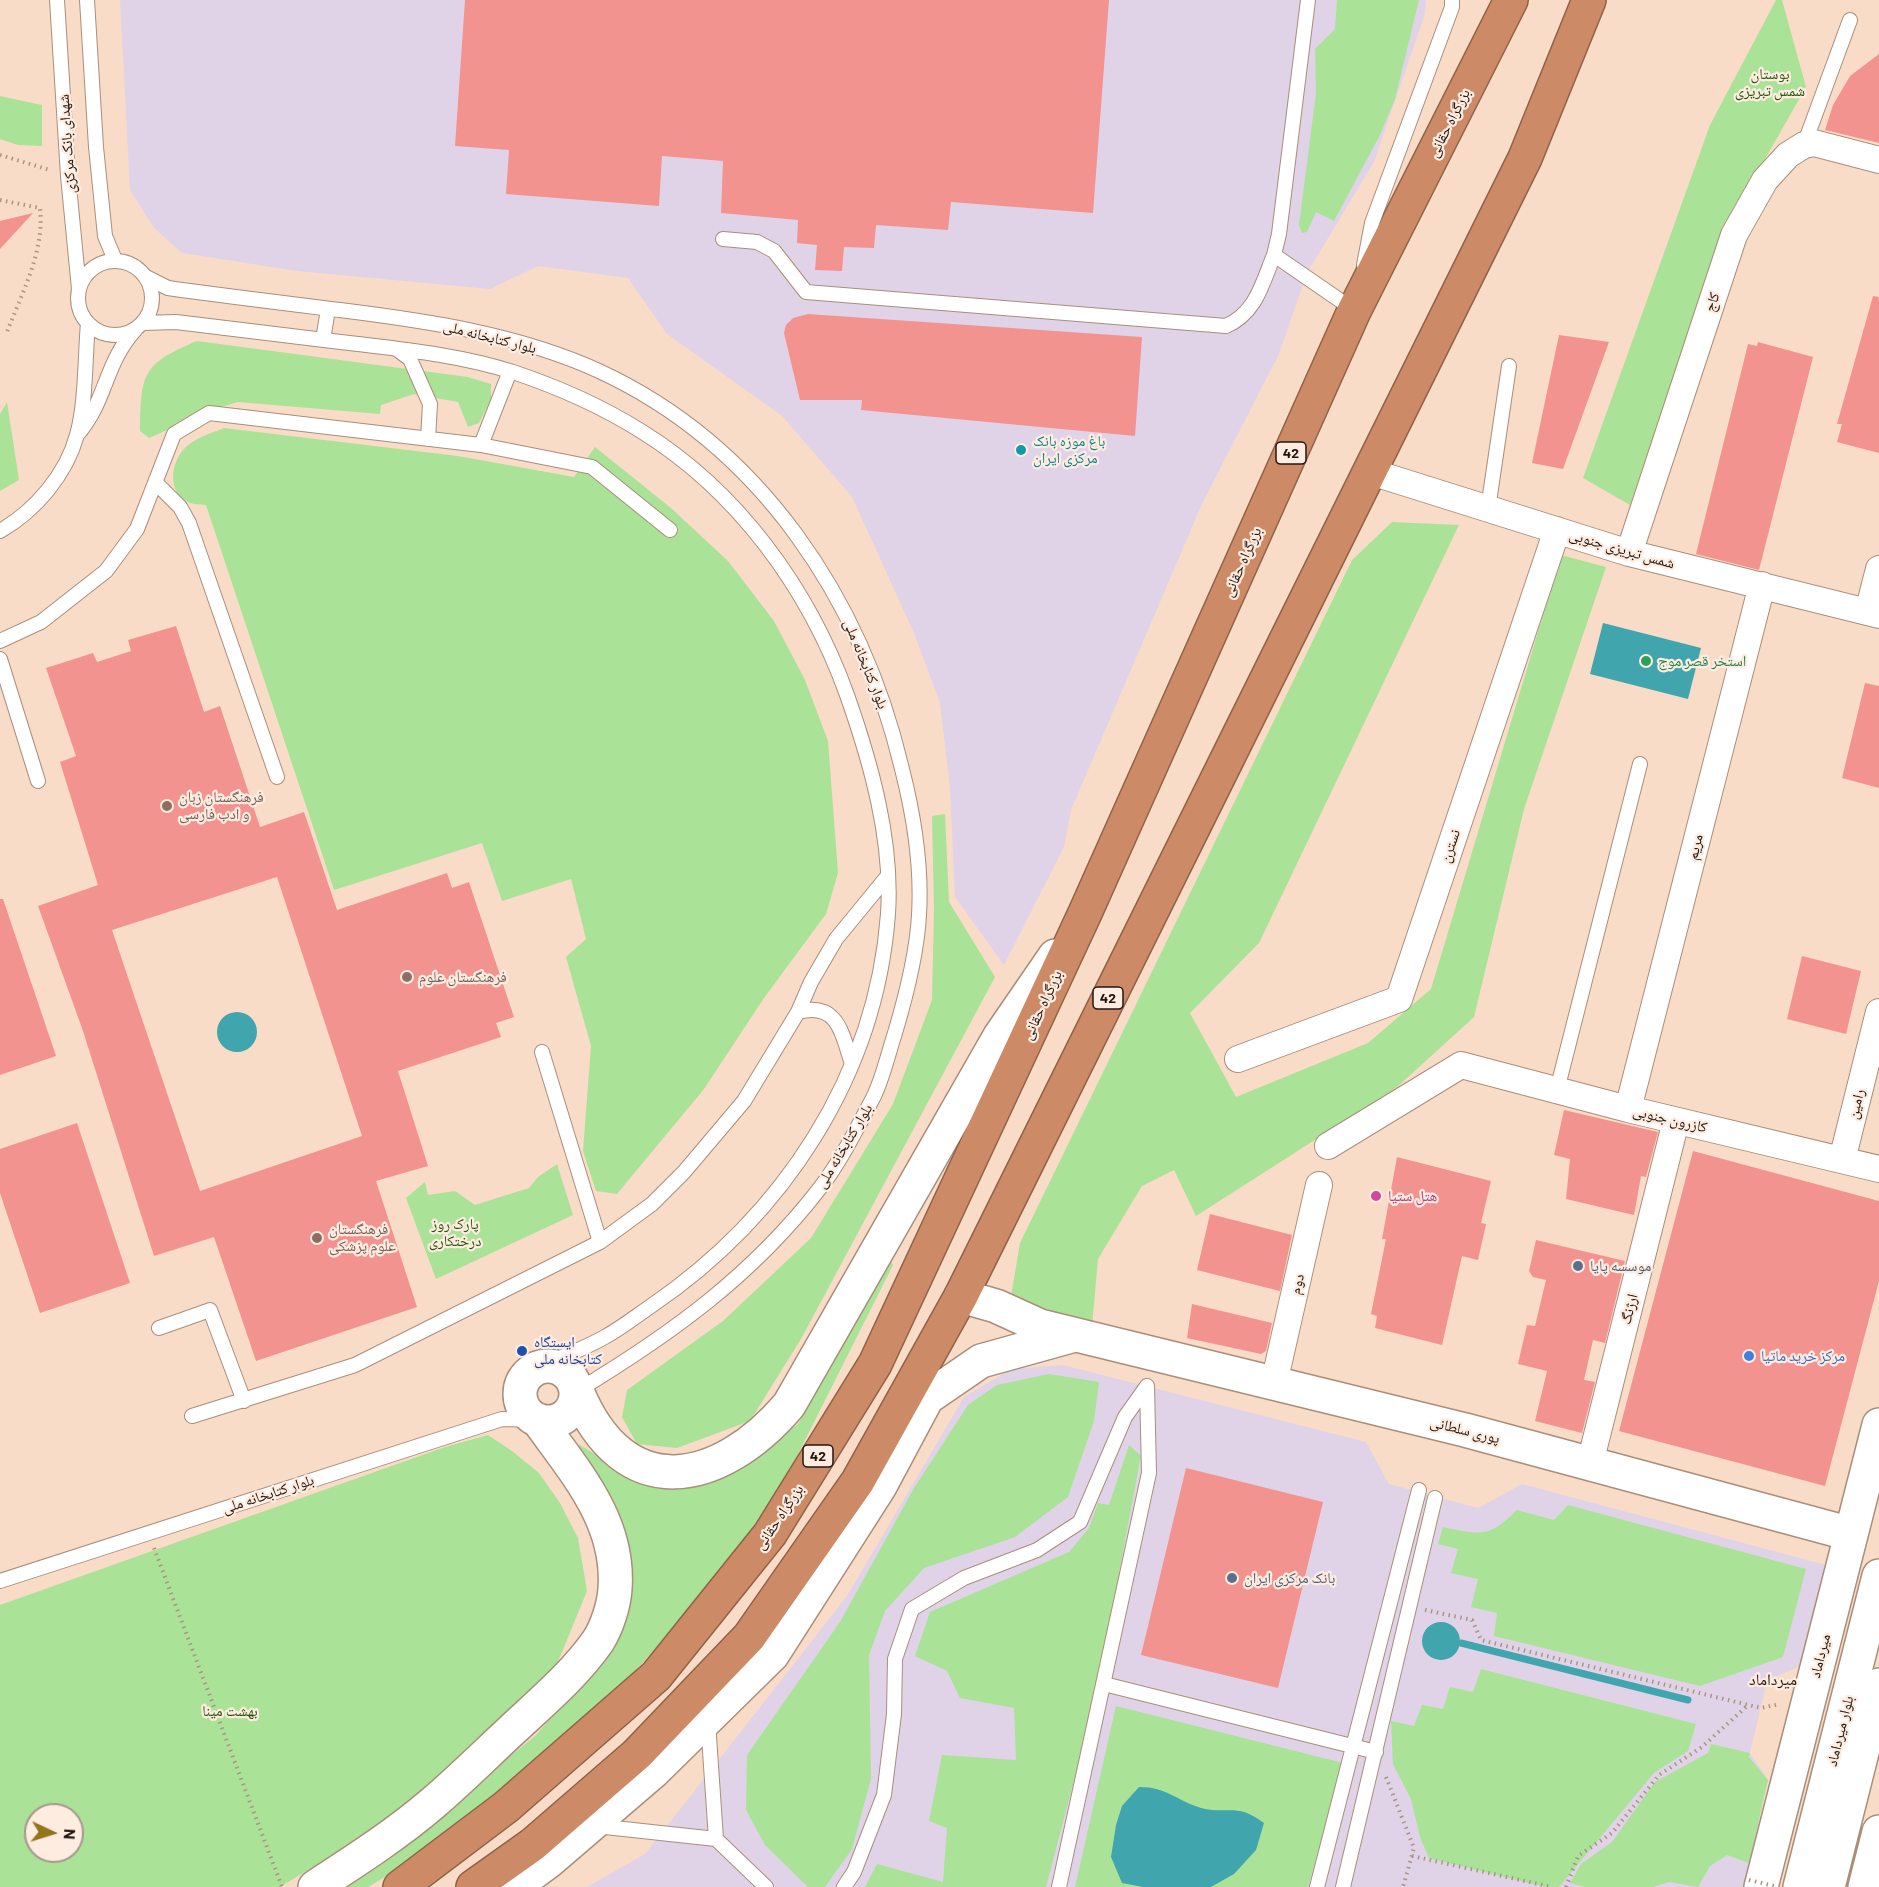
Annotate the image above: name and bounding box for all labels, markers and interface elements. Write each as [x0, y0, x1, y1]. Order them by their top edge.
park label: بوستان شمس تبریزی [1735, 65, 1805, 100]
street label: بزرگراه حقانی [1424, 86, 1474, 160]
street label: شهدای بانک مرکزی [55, 94, 79, 194]
street label: کاج [1700, 290, 1724, 314]
street label: بلوار کتابخانه ملی [442, 317, 538, 357]
place label: باغ موزه بانک مرکزی ایران [1033, 432, 1105, 467]
road number: 42 [1276, 442, 1306, 464]
marker: باغ موزه بانک مرکزی ایران [1014, 443, 1028, 457]
street label: بزرگراه حقانی [1219, 524, 1265, 600]
street label: شمس تبریزی جنوبی [1567, 525, 1677, 573]
street label: بلوار کتابخانه ملی [840, 616, 892, 712]
place label: استخر قصر موج [1658, 652, 1746, 670]
marker: استخر قصر موج [1639, 654, 1653, 668]
place label: فرهنگستان زبان و ادب فارسی [179, 788, 264, 823]
marker: فرهنگستان زبان و ادب فارسی [160, 799, 174, 813]
street label: نسترن [1436, 827, 1464, 865]
street label: مریم [1683, 832, 1707, 862]
street label: بزرگراه حقانی [1018, 967, 1066, 1043]
place label: فرهنگستان علوم [419, 968, 507, 986]
marker: فرهنگستان علوم [400, 970, 414, 984]
road number: 42 [1093, 987, 1123, 1009]
street label: رامین [1844, 1087, 1868, 1121]
street label: بلوار کتابخانه ملی [812, 1101, 876, 1191]
street label: کازرون جنوبی [1631, 1102, 1709, 1136]
place label: هتل ستیا [1388, 1187, 1437, 1205]
marker: هتل ستیا [1369, 1189, 1383, 1203]
park label: پارک روز درختکاری [429, 1215, 481, 1250]
place label: فرهنگستان علوم پزشکی [329, 1220, 396, 1255]
marker: فرهنگستان علوم پزشکی [310, 1231, 324, 1245]
place label: موسسه پایا [1590, 1257, 1651, 1275]
marker: موسسه پایا [1571, 1259, 1585, 1273]
street label: دوم [1286, 1272, 1308, 1296]
street label: ارژنگ [1617, 1292, 1641, 1326]
place label: ایستگاه کتابخانه ملی [534, 1333, 602, 1368]
marker: ایستگاه کتابخانه ملی [515, 1344, 529, 1358]
place label: مرکز خرید ماتیا [1761, 1347, 1845, 1365]
marker: مرکز خرید ماتیا [1742, 1349, 1756, 1363]
street label: پوری سلطانی [1428, 1413, 1502, 1447]
road number: 42 [803, 1445, 833, 1467]
street label: بلوار کتابخانه ملی [220, 1471, 316, 1517]
street label: بزرگراه حقانی [751, 1481, 807, 1553]
place label: بانک مرکزی ایران [1244, 1569, 1335, 1587]
marker: بانک مرکزی ایران [1225, 1571, 1239, 1585]
street label: میرداماد [1806, 1632, 1834, 1680]
district label: میرداماد [1749, 1670, 1797, 1690]
street label: بلوار میرداماد [1823, 1694, 1857, 1768]
park label: بهشت مينا [202, 1702, 258, 1720]
north arrow [24, 1803, 84, 1863]
text: N [61, 1828, 80, 1840]

